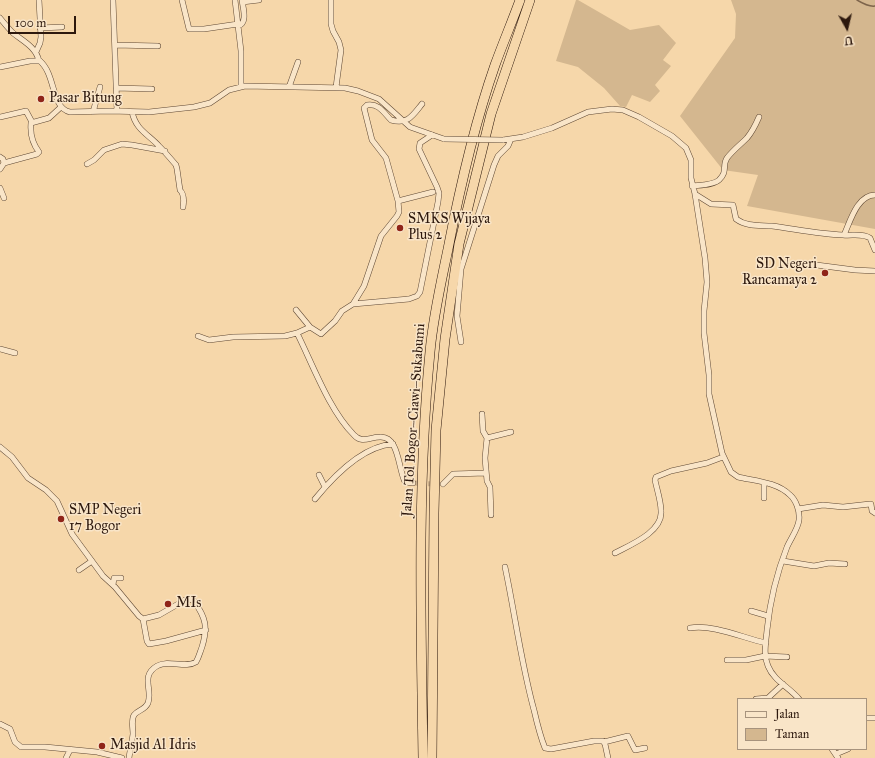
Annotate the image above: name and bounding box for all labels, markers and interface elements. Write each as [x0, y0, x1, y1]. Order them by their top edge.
scale bar [10, 8, 78, 34]
north arrow [827, 8, 867, 48]
text: 100 m [15, 16, 46, 30]
text: U [844, 33, 854, 47]
place label: Pasar Bitung [49, 91, 121, 107]
marker: Pasar Bitung [36, 94, 46, 104]
place label: SMKS Wijaya Plus 2 [408, 212, 490, 244]
marker: SMKS Wijaya Plus 2 [395, 223, 405, 233]
place label: SD Negeri Rancamaya 2 [742, 257, 817, 290]
marker: SD Negeri Rancamaya 2 [820, 268, 830, 278]
street label: Jalan Tol Bogor–Ciawi–Sukabumi [399, 323, 429, 517]
place label: SMP Negeri 17 Bogor [69, 503, 141, 536]
marker: SMP Negeri 17 Bogor [56, 514, 66, 524]
place label: MIs [176, 596, 201, 612]
marker: MIs [163, 599, 173, 609]
legend [737, 698, 867, 750]
text: Jalan [775, 707, 799, 721]
text: Taman [775, 727, 809, 741]
place label: Masjid Al Idris [110, 738, 196, 754]
marker: Masjid Al Idris [97, 741, 107, 751]

